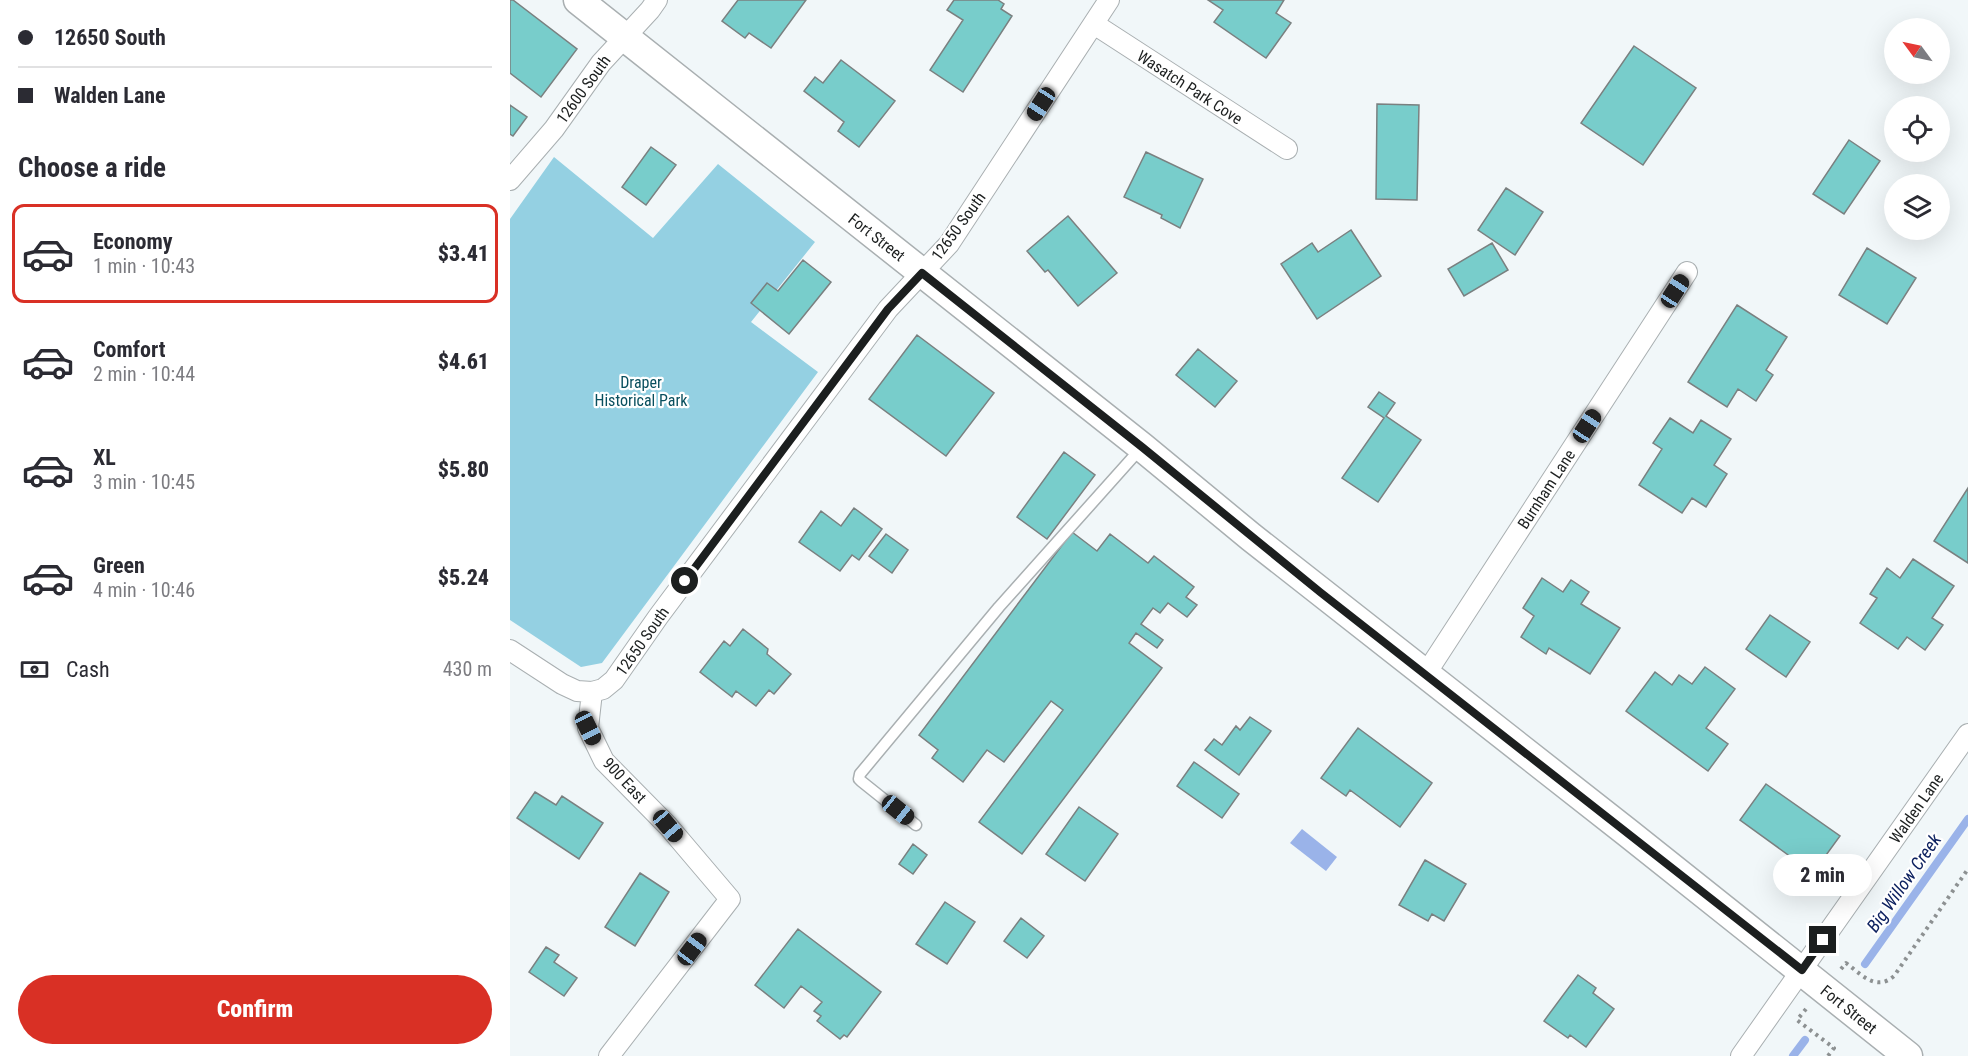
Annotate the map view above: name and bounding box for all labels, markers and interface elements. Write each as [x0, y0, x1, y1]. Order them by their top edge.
north arrow [1884, 18, 1950, 84]
map controls [1884, 18, 1950, 240]
text: 12650 South [54, 25, 166, 50]
street label: Wasatch Park Cove [1134, 46, 1246, 128]
street label: 12600 South [552, 51, 615, 127]
text: Walden Lane [54, 83, 166, 108]
car [1024, 84, 1058, 124]
button: locate [1884, 96, 1950, 162]
text: Choose a ride [18, 152, 166, 184]
button: layers [1884, 174, 1950, 240]
street label: 12650 South [927, 188, 990, 264]
street label: Fort Street [845, 209, 909, 266]
icon: car [21, 227, 75, 281]
text: Economy [93, 229, 173, 254]
text: $3.41 [438, 241, 489, 266]
text: 1 min · 10:43 [93, 254, 195, 278]
car [1658, 271, 1692, 311]
icon: car [21, 335, 75, 389]
text: Comfort [93, 337, 166, 362]
text: $4.61 [438, 349, 489, 374]
text: 2 min · 10:44 [93, 362, 195, 386]
park label: Draper Historical Park [595, 373, 688, 410]
car [1570, 406, 1604, 446]
icon: car [21, 443, 75, 497]
text: XL [93, 445, 116, 470]
street label: Burnham Lane [1514, 446, 1579, 532]
text: $5.80 [438, 457, 489, 482]
text: 3 min · 10:45 [93, 470, 195, 494]
icon: car [21, 551, 75, 605]
text: Green [93, 553, 145, 578]
text: $5.24 [438, 565, 489, 590]
route start [671, 567, 698, 594]
text: 4 min · 10:46 [93, 578, 195, 602]
street label: 12650 South [612, 603, 673, 679]
icon: cash [18, 653, 51, 686]
text: Cash [66, 657, 110, 682]
text: 430 m [443, 657, 492, 681]
car [572, 708, 604, 748]
street label: 900 East [599, 754, 651, 807]
street label: Walden Lane [1885, 770, 1947, 847]
car [878, 792, 918, 828]
car [650, 806, 686, 846]
water label: Big Willow Creek [1862, 829, 1946, 936]
callout: 2 min [1774, 853, 1872, 895]
text: 2 min [1800, 863, 1845, 887]
route end [1809, 926, 1836, 953]
car [674, 929, 710, 969]
button: Confirm [18, 975, 492, 1044]
street label: Fort Street [1817, 981, 1881, 1038]

